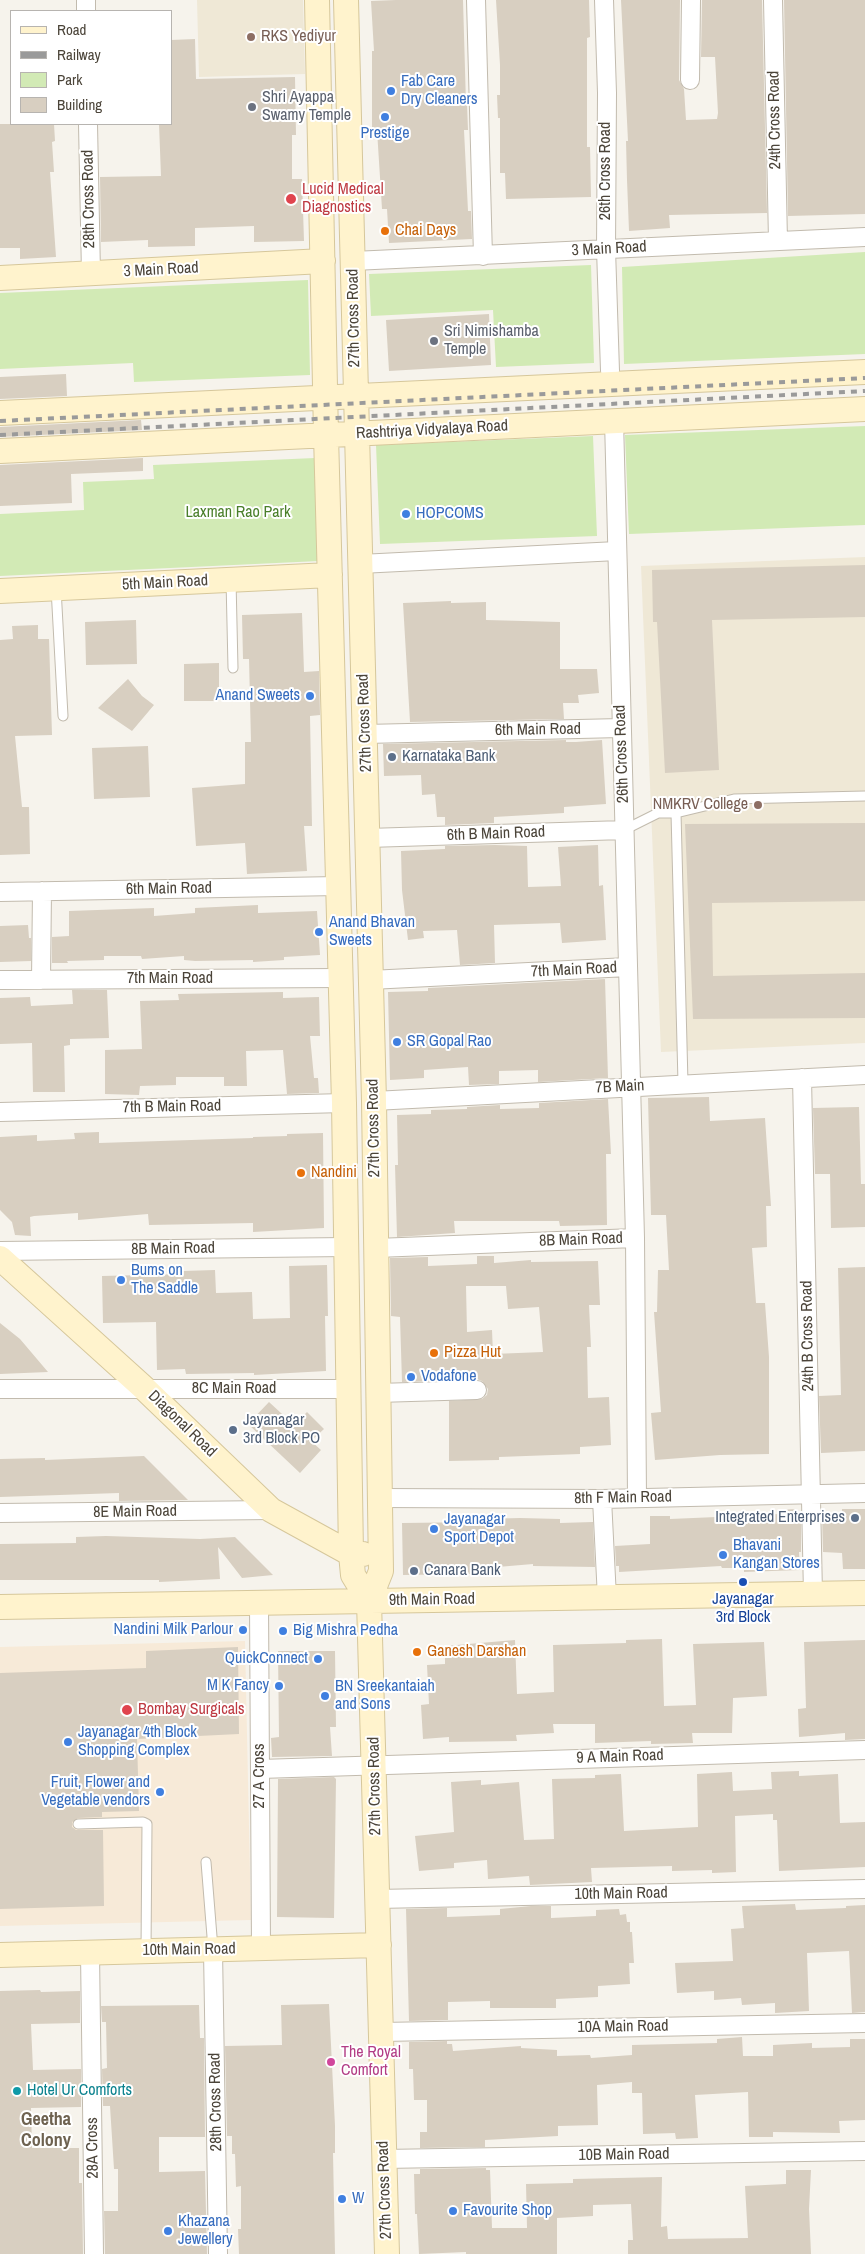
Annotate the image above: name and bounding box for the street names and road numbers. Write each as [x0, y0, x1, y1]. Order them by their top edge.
street label: 24th Cross Road [765, 71, 785, 169]
street label: 26th Cross Road [596, 122, 616, 220]
street label: 28th Cross Road [79, 150, 99, 248]
street label: 3 Main Road [571, 237, 647, 261]
street label: 3 Main Road [123, 258, 199, 282]
street label: 27th Cross Road [344, 269, 364, 367]
street label: Rashtriya Vidyalaya Road [356, 416, 508, 444]
street label: 5th Main Road [122, 571, 208, 595]
street label: 27th Cross Road [354, 673, 376, 773]
street label: 26th Cross Road [611, 704, 633, 804]
street label: 6th Main Road [495, 720, 581, 740]
street label: 6th B Main Road [446, 823, 546, 845]
street label: 6th Main Road [126, 879, 212, 899]
street label: 7th Main Road [531, 958, 617, 982]
street label: 7th Main Road [127, 969, 213, 989]
street label: 7B Main [595, 1076, 645, 1098]
street label: 27th Cross Road [364, 1079, 384, 1177]
street label: 7th B Main Road [123, 1097, 221, 1117]
street label: 8B Main Road [539, 1229, 623, 1251]
street label: 8B Main Road [131, 1239, 215, 1259]
street label: 24th B Cross Road [797, 1280, 819, 1392]
street label: 8C Main Road [192, 1379, 276, 1399]
street label: Diagonal Road [144, 1387, 220, 1461]
street label: 8th F Main Road [574, 1488, 672, 1508]
street label: 8E Main Road [93, 1502, 177, 1522]
street label: 9th Main Road [389, 1590, 475, 1610]
street label: 27th Cross Road [365, 1737, 385, 1835]
street label: 27 A Cross [250, 1744, 270, 1808]
street label: 9 A Main Road [576, 1746, 664, 1768]
street label: 10th Main Road [574, 1884, 668, 1904]
street label: 10th Main Road [142, 1940, 236, 1960]
street label: 10A Main Road [577, 2017, 669, 2037]
street label: 28th Cross Road [206, 2053, 226, 2151]
street label: 28A Cross [83, 2117, 103, 2179]
street label: 27th Cross Road [374, 2140, 396, 2240]
street label: 10B Main Road [578, 2145, 670, 2165]

